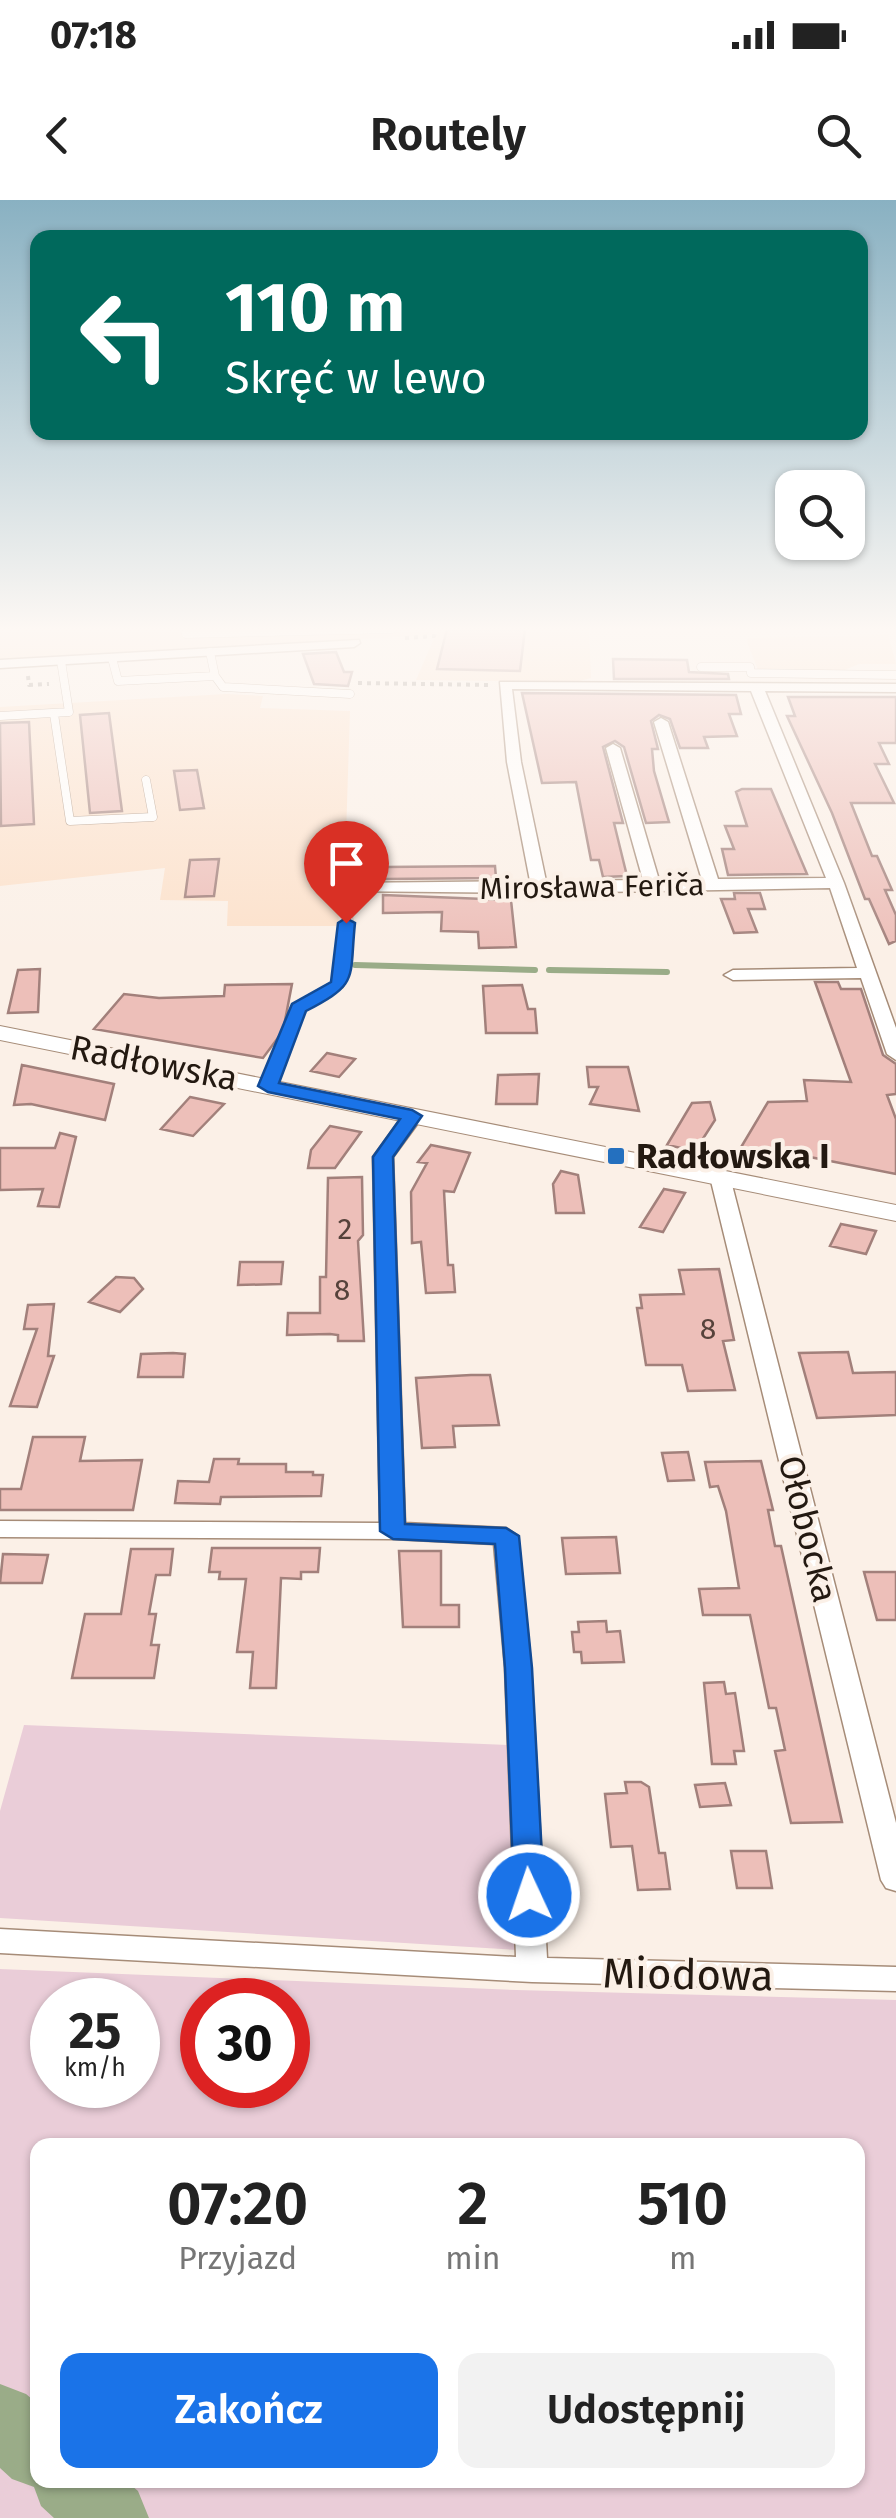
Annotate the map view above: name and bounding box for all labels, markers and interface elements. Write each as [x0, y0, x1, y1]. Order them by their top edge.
text: 07:18 [50, 12, 137, 58]
icon: back [30, 108, 85, 163]
text: Routely [370, 108, 526, 162]
icon: search [811, 108, 866, 163]
text: 110 m [225, 266, 405, 350]
icon: left [60, 270, 190, 400]
text: Skręć w lewo [225, 351, 487, 405]
map controls [775, 470, 865, 560]
button: search [775, 470, 865, 560]
pin [304, 821, 389, 924]
icon: arrive [319, 836, 374, 891]
street label: Mirosława Feriča [479, 867, 705, 907]
street label: Radłowska [67, 1026, 241, 1100]
place label: Radłowska I [636, 1135, 829, 1177]
marker: Radłowska I [605, 1145, 627, 1167]
house number: 2 [338, 1211, 352, 1247]
house number: 8 [334, 1272, 350, 1308]
house number: 8 [700, 1311, 716, 1347]
street label: Ołobocka [770, 1451, 846, 1607]
position arrow [477, 1843, 581, 1947]
street label: Miodowa [602, 1949, 774, 2001]
speed limit sign: 30 [180, 1978, 310, 2108]
text: 25 [69, 2001, 121, 2061]
text: km/h [64, 2053, 126, 2083]
text: 07:20 [167, 2168, 308, 2240]
text: 2 [457, 2168, 488, 2240]
text: 510 [638, 2168, 728, 2240]
text: Przyjazd [178, 2239, 297, 2277]
text: min [445, 2239, 500, 2277]
text: m [669, 2239, 696, 2277]
button: Zakończ [60, 2353, 438, 2468]
button: Udostępnij [458, 2353, 835, 2468]

